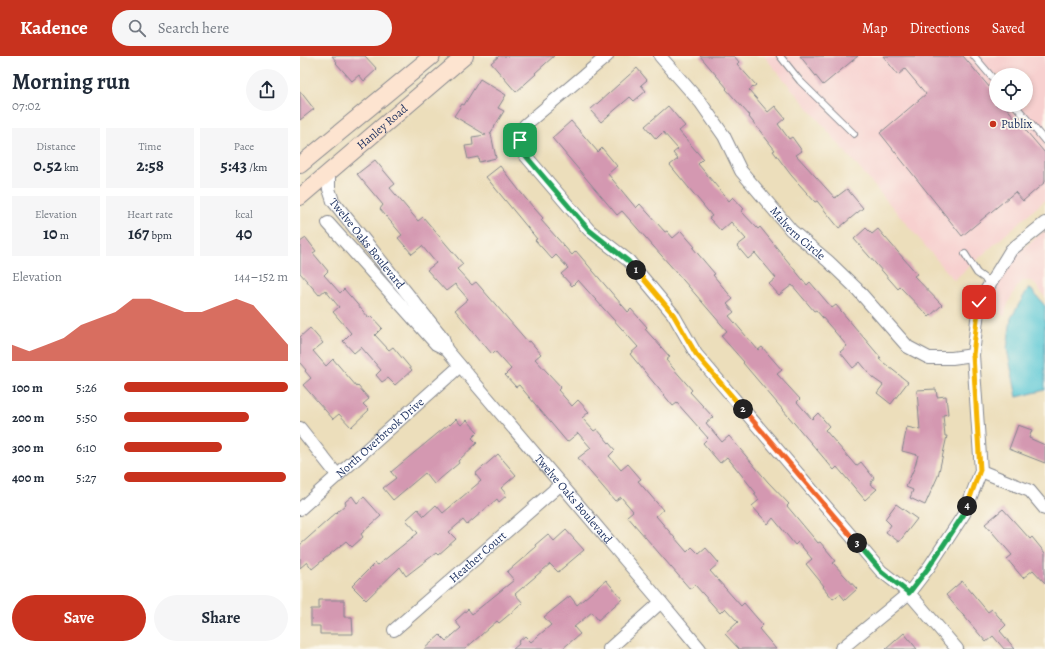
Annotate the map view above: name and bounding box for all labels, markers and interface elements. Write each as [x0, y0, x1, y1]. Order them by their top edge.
search box [112, 10, 392, 46]
text: Kadence [20, 15, 88, 41]
icon: search [126, 17, 148, 39]
text: Search here [158, 18, 229, 38]
text: Map [862, 19, 888, 38]
text: Directions [910, 19, 970, 38]
text: Saved [992, 19, 1025, 38]
text: Morning run [12, 67, 130, 97]
map controls [989, 68, 1033, 112]
button: locate [989, 68, 1033, 112]
button: share [246, 69, 288, 111]
text: 07:02 [12, 97, 41, 114]
street label: Hanley Road [353, 100, 411, 153]
place label: Publix [1001, 116, 1033, 132]
marker: Publix [988, 119, 998, 129]
pin [503, 123, 537, 157]
icon: arrive [509, 129, 531, 151]
text: Distance [36, 139, 76, 154]
text: Time [139, 139, 161, 154]
text: Pace [234, 139, 254, 154]
text: 0.52 [33, 154, 62, 177]
text: 2:58 [136, 154, 164, 177]
text: 5:43 [220, 154, 247, 177]
text: km [62, 160, 79, 175]
text: /km [247, 160, 268, 175]
street label: Twelve Oaks Boulevard [326, 195, 409, 293]
street label: Malvern Circle [766, 203, 829, 264]
text: Elevation [35, 207, 77, 222]
text: Heart rate [127, 207, 173, 222]
text: kcal [235, 207, 253, 222]
text: 10 [43, 222, 58, 245]
text: 167 [128, 222, 149, 245]
text: 40 [236, 222, 252, 245]
text: m [58, 228, 69, 243]
text: bpm [149, 228, 172, 243]
pin: 1 [626, 260, 646, 280]
text: 1 [634, 262, 638, 277]
text: Elevation [12, 268, 62, 285]
text: 144–152 m [234, 268, 288, 285]
pin [962, 285, 996, 319]
icon: check [968, 291, 990, 313]
text: 100 m [12, 379, 43, 396]
text: 5:26 [76, 379, 97, 396]
street label: North Overbrook Drive [332, 394, 427, 481]
pin: 2 [733, 399, 753, 419]
text: 2 [740, 401, 746, 416]
text: 200 m [12, 409, 45, 426]
text: 5:50 [76, 409, 97, 426]
text: 300 m [12, 439, 44, 456]
text: 6:10 [76, 439, 96, 456]
street label: Twelve Oaks Boulevard [531, 451, 616, 547]
text: 400 m [12, 469, 44, 486]
text: 5:27 [76, 469, 96, 486]
pin: 4 [957, 496, 977, 516]
text: 4 [964, 498, 970, 513]
street label: Heather Court [446, 528, 510, 586]
pin: 3 [847, 533, 867, 553]
text: 3 [855, 535, 859, 550]
button: Save [12, 595, 146, 641]
button: Share [154, 595, 288, 641]

